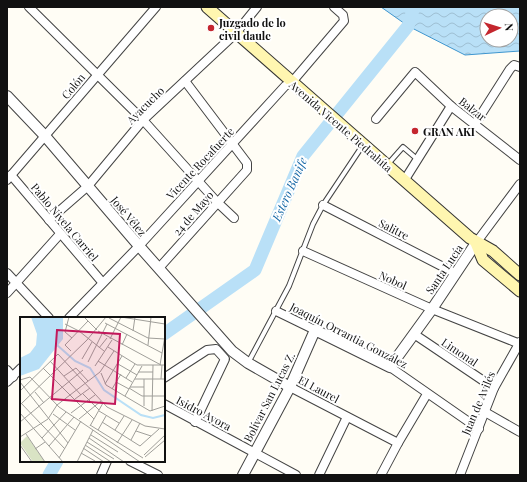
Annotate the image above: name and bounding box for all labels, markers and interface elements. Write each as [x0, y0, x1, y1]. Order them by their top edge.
north arrow [479, 8, 519, 48]
place label: Juzgado de lo civil daule [218, 15, 286, 43]
marker: Juzgado de lo civil daule [206, 23, 216, 33]
text: N [502, 23, 517, 32]
street label: Colón [58, 70, 88, 102]
street label: Avenida Vicente Piedrahíta [285, 76, 396, 175]
street label: Ayacucho [122, 83, 167, 128]
street label: Balzar [456, 94, 490, 125]
street label: Vicente Rocafuerte [162, 123, 238, 203]
place label: GRAN AKI [423, 124, 475, 139]
marker: GRAN AKI [410, 126, 420, 136]
water label: Estero Banife [267, 155, 310, 224]
street label: Pablo Nivela Carriel [28, 180, 102, 264]
street label: 24 de Mayo [169, 187, 217, 239]
street label: José Vélez [107, 192, 150, 239]
street label: Salitre [376, 215, 412, 243]
street label: Santa Lucía [422, 241, 466, 297]
street label: Nobol [377, 267, 409, 293]
street label: Joaquín Orrantia González [287, 298, 410, 371]
inset map [20, 317, 165, 462]
street label: Limonal [439, 334, 481, 370]
street label: Bolívar San Lucas Z. [240, 349, 298, 444]
street label: Juan de Avilés [457, 369, 498, 438]
street label: El Laurel [296, 372, 342, 406]
street label: Isidro Ayora [174, 392, 234, 434]

